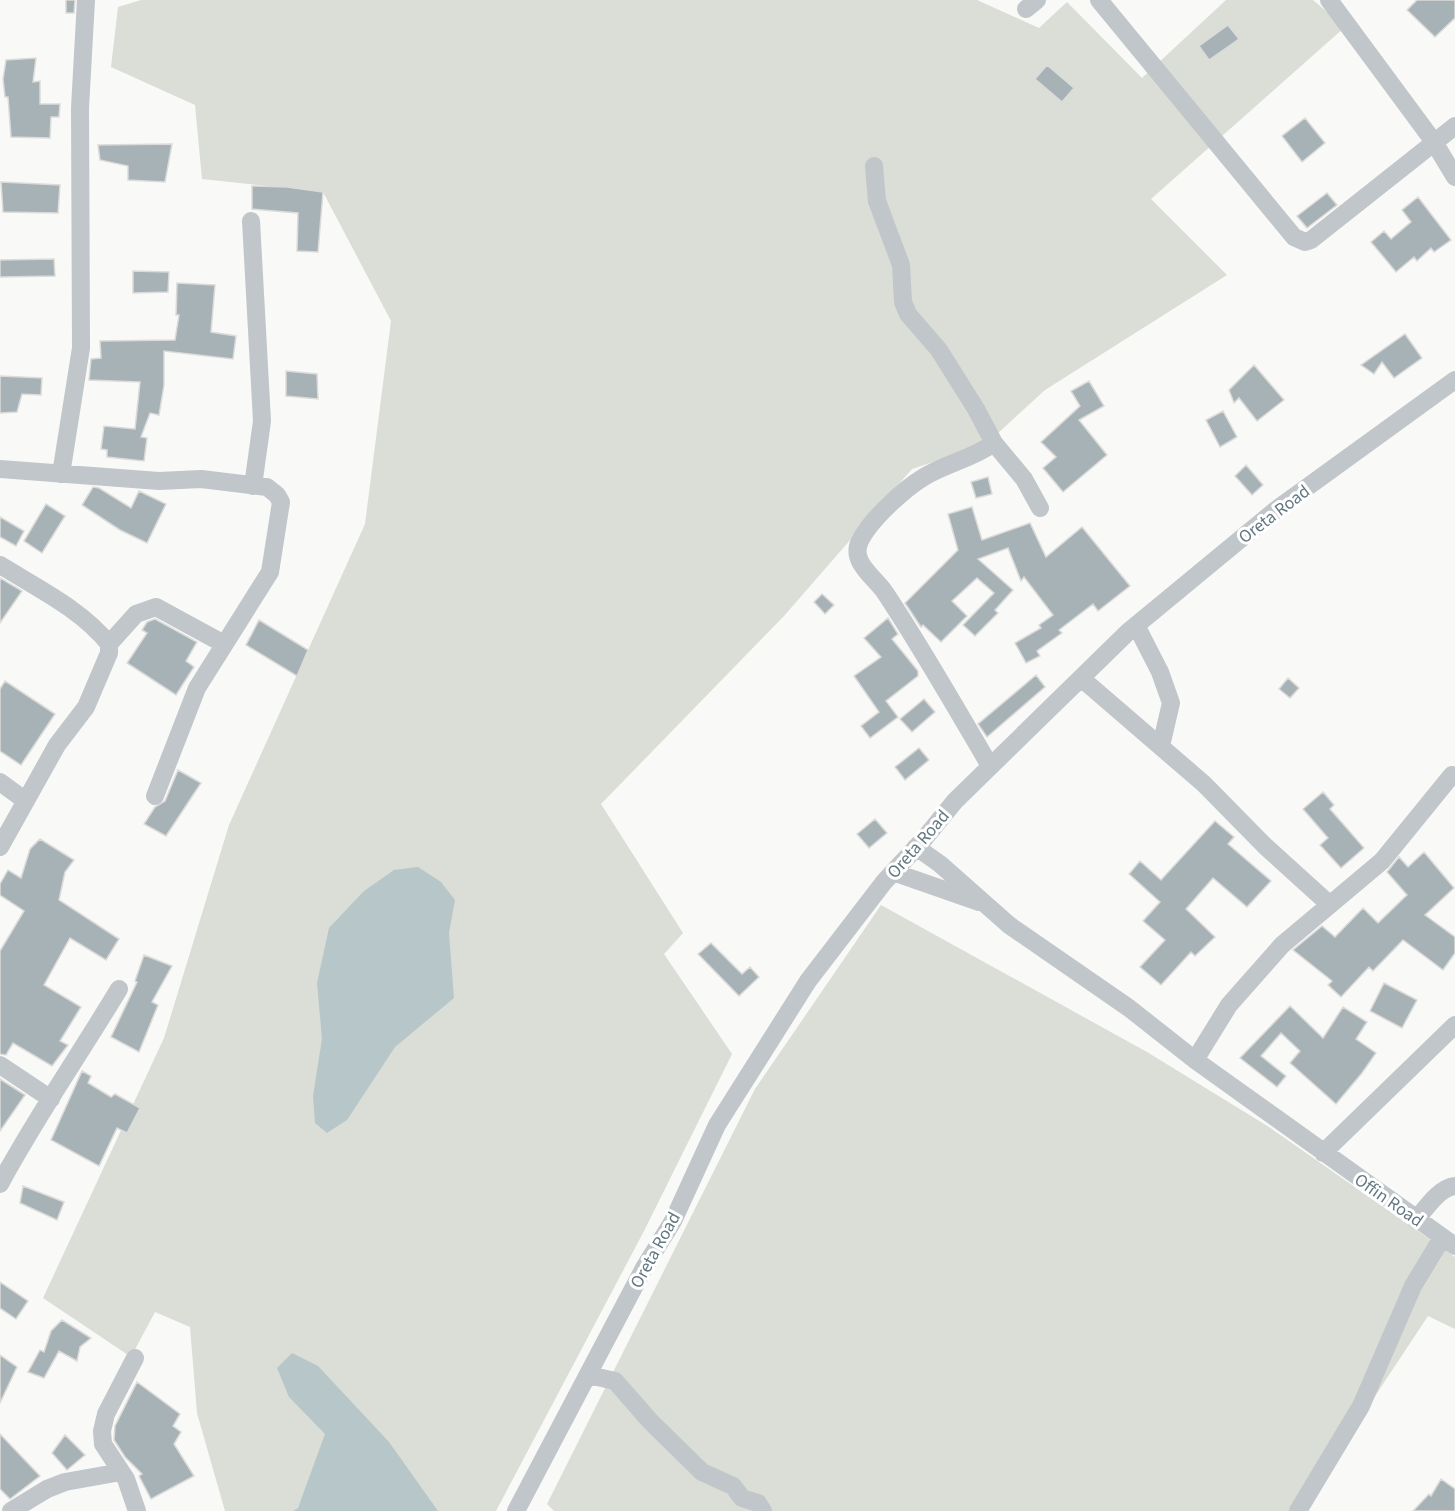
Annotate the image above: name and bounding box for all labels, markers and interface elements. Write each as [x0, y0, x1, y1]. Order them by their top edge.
street label: Oreta Road [1233, 479, 1315, 550]
street label: Oreta Road [881, 805, 955, 884]
street label: Offin Road [1349, 1168, 1428, 1233]
street label: Oreta Road [624, 1208, 687, 1293]

